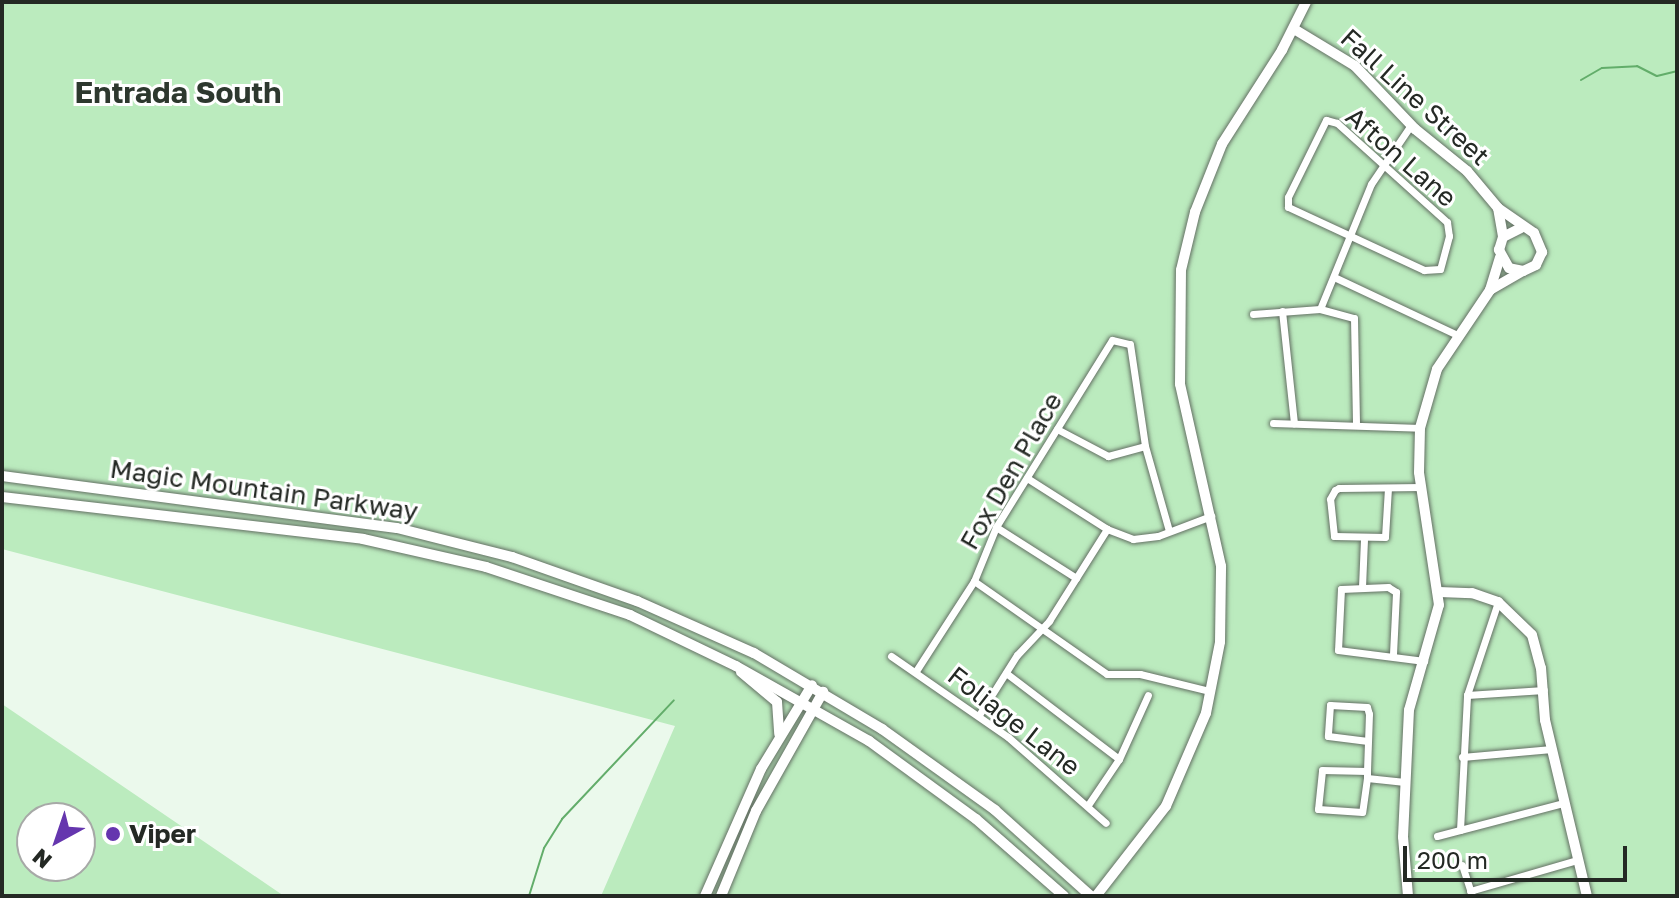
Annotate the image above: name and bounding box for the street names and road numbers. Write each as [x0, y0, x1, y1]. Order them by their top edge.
street label: Fall Line Street [1334, 22, 1496, 172]
street label: Afton Lane [1339, 101, 1463, 213]
street label: Fox Den Place [953, 387, 1069, 555]
street label: Magic Mountain Parkway [108, 453, 420, 527]
street label: Foliage Lane [942, 660, 1086, 782]

